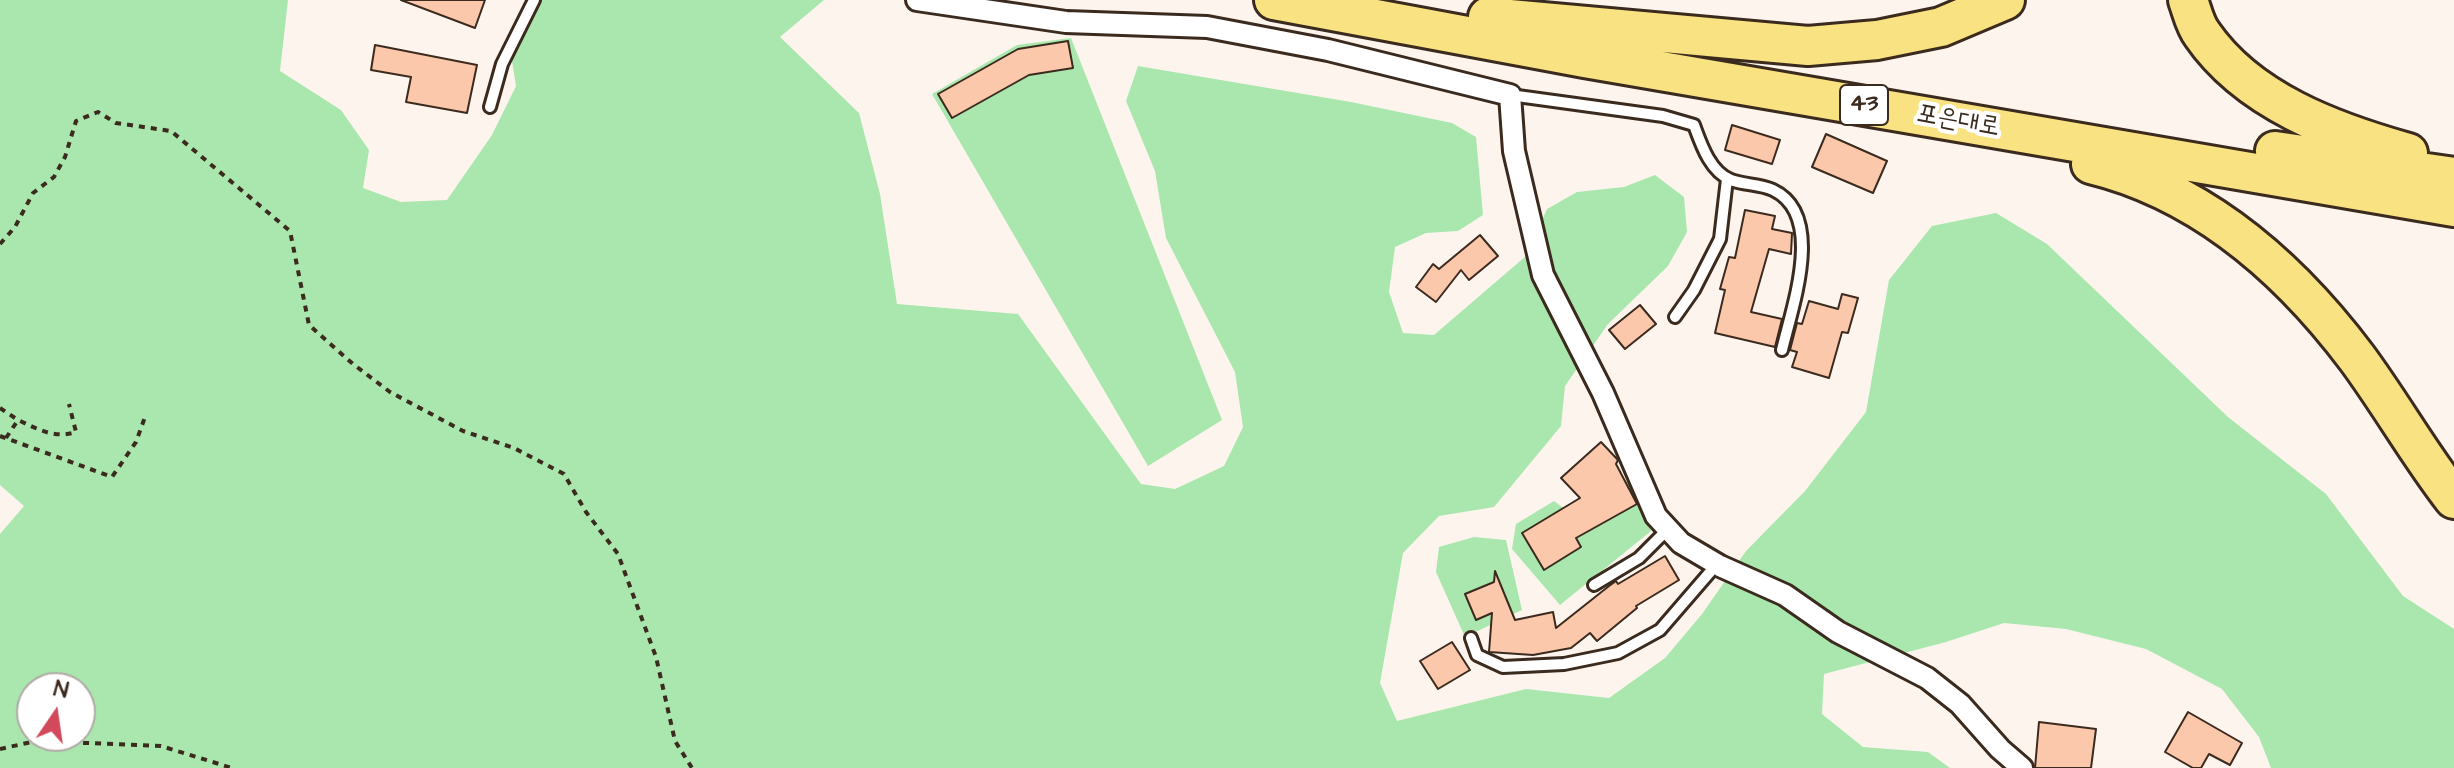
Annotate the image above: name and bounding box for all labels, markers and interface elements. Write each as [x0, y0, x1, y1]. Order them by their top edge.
road number: 43 [1840, 85, 1888, 125]
street label: 포은대로 [1914, 99, 2002, 145]
north arrow [16, 672, 96, 752]
text: N [51, 673, 71, 707]

